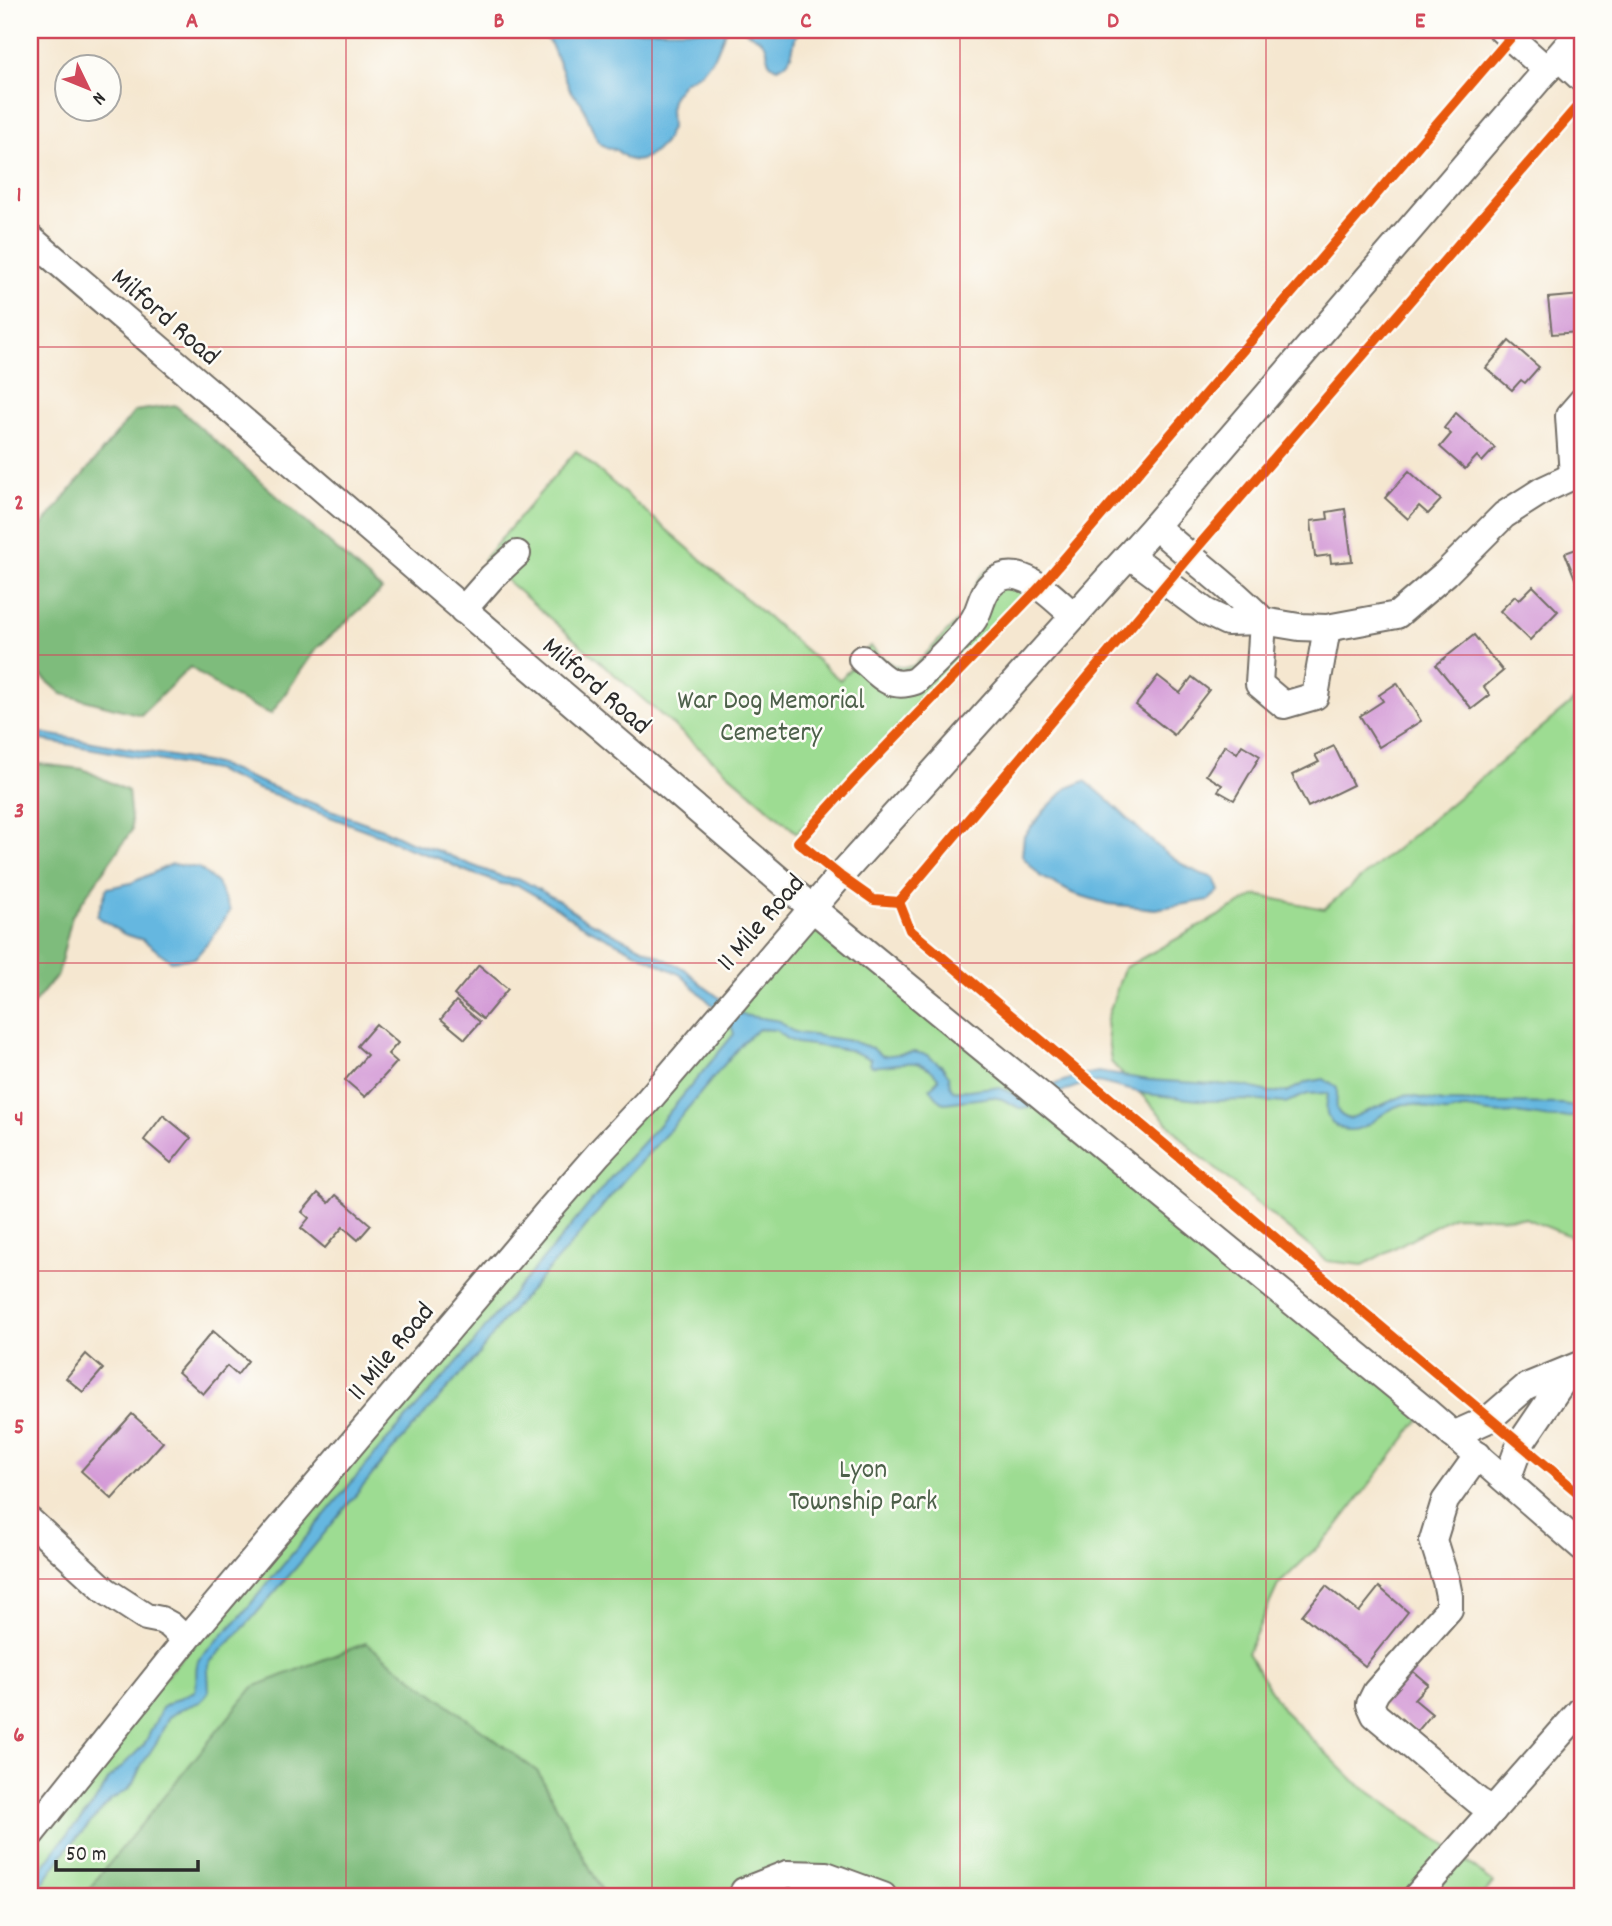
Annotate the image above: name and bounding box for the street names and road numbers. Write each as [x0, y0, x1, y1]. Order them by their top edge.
street label: Milford Road [100, 260, 227, 377]
street label: Milford Road [531, 629, 658, 746]
street label: 11 Mile Road [709, 867, 817, 982]
street label: 11 Mile Road [340, 1295, 446, 1411]

